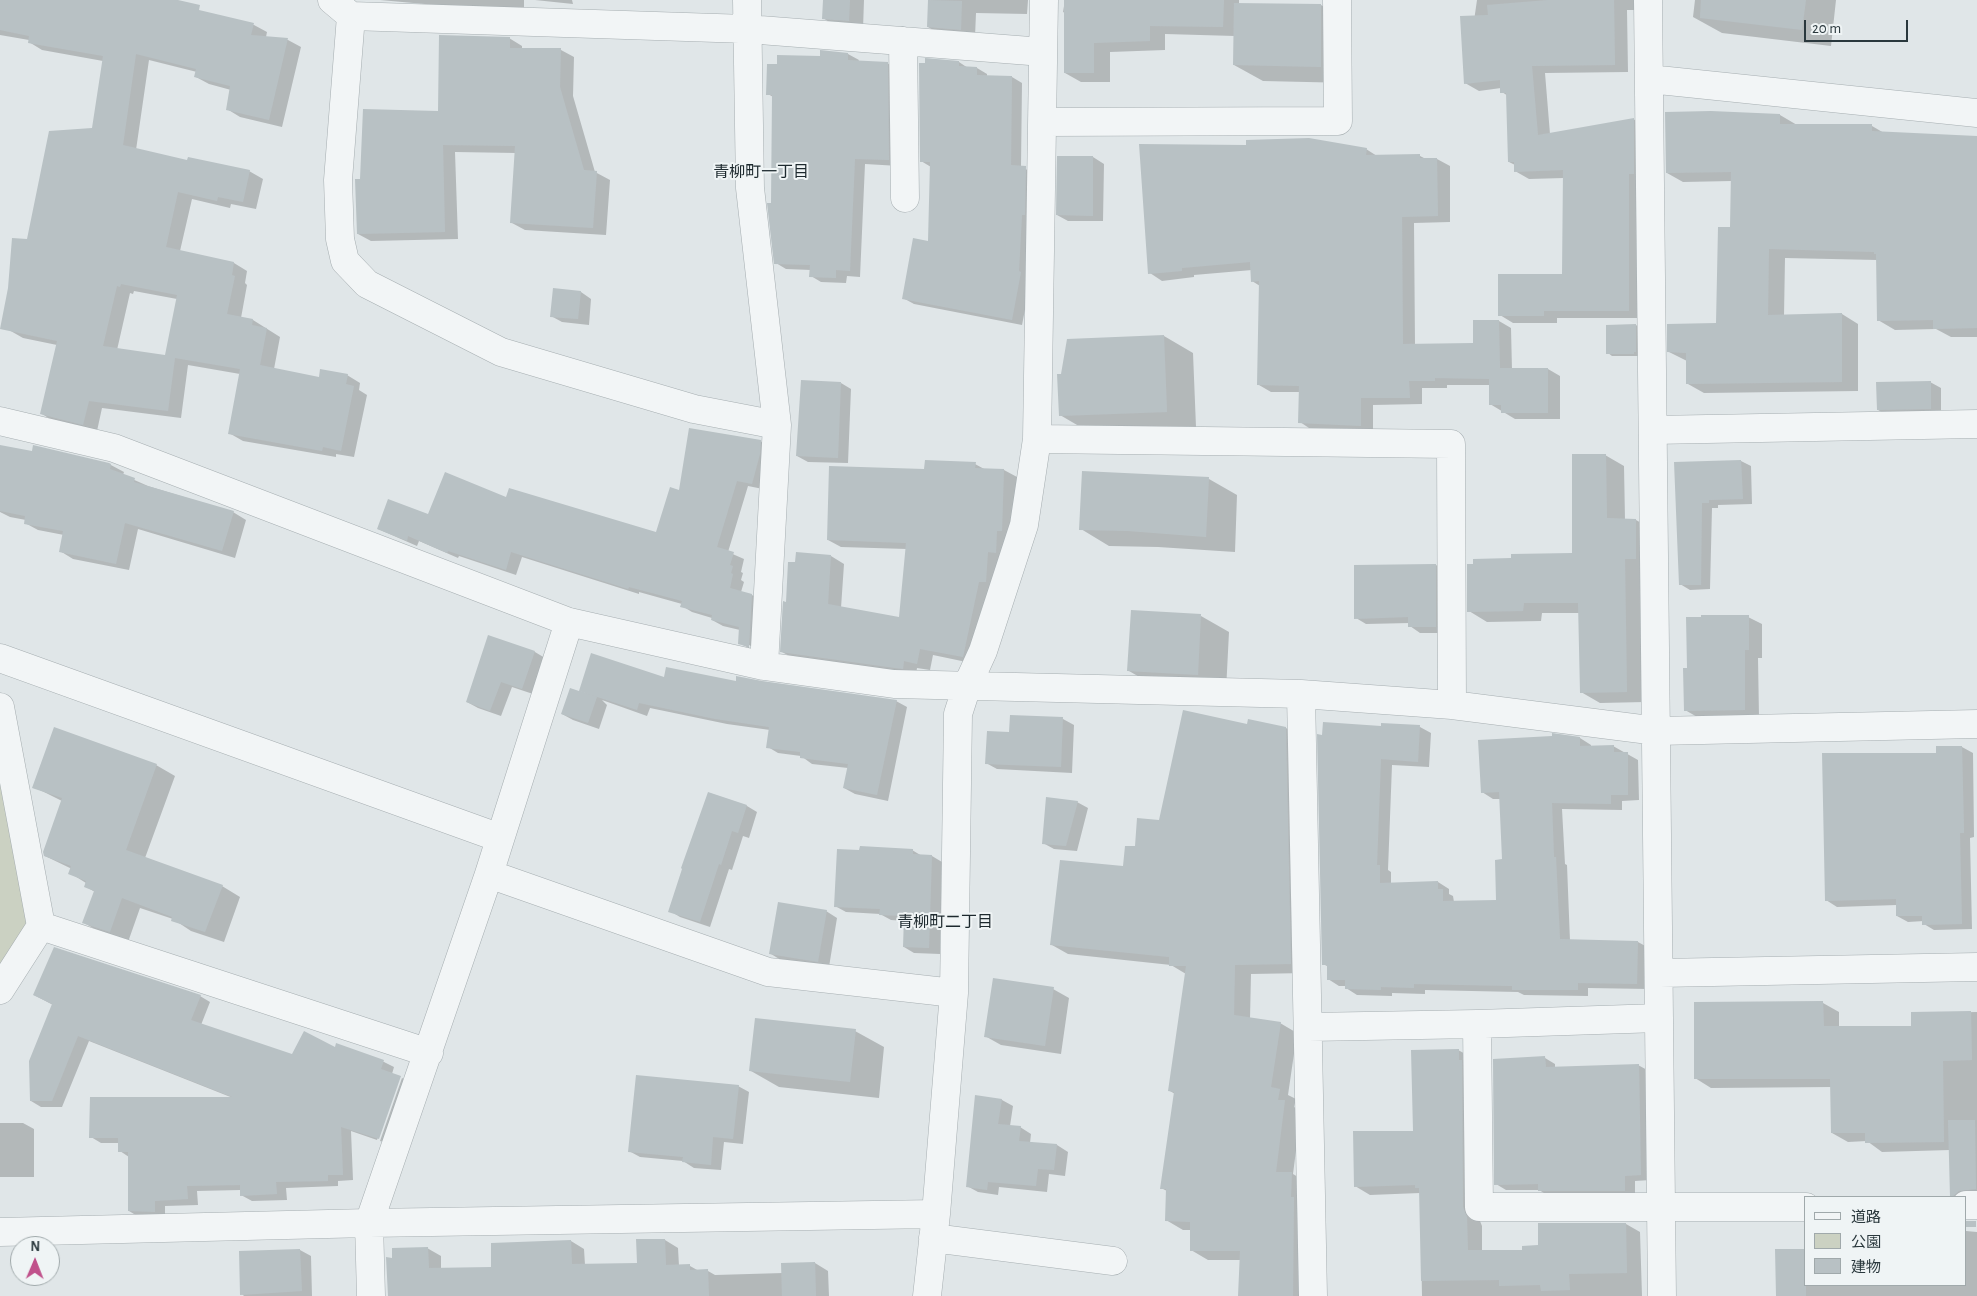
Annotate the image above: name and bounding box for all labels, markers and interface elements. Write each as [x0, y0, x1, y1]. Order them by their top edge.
scale bar [1807, 10, 1911, 42]
text: 20 m [1812, 21, 1841, 36]
district label: 青柳町一丁目 [713, 162, 809, 182]
district label: 青柳町二丁目 [897, 912, 993, 932]
legend [1804, 1196, 1967, 1286]
text: 道路 [1851, 1210, 1881, 1225]
text: 公園 [1851, 1235, 1881, 1250]
north arrow [10, 1236, 60, 1286]
text: N [30, 1240, 40, 1254]
text: 建物 [1851, 1260, 1881, 1275]

